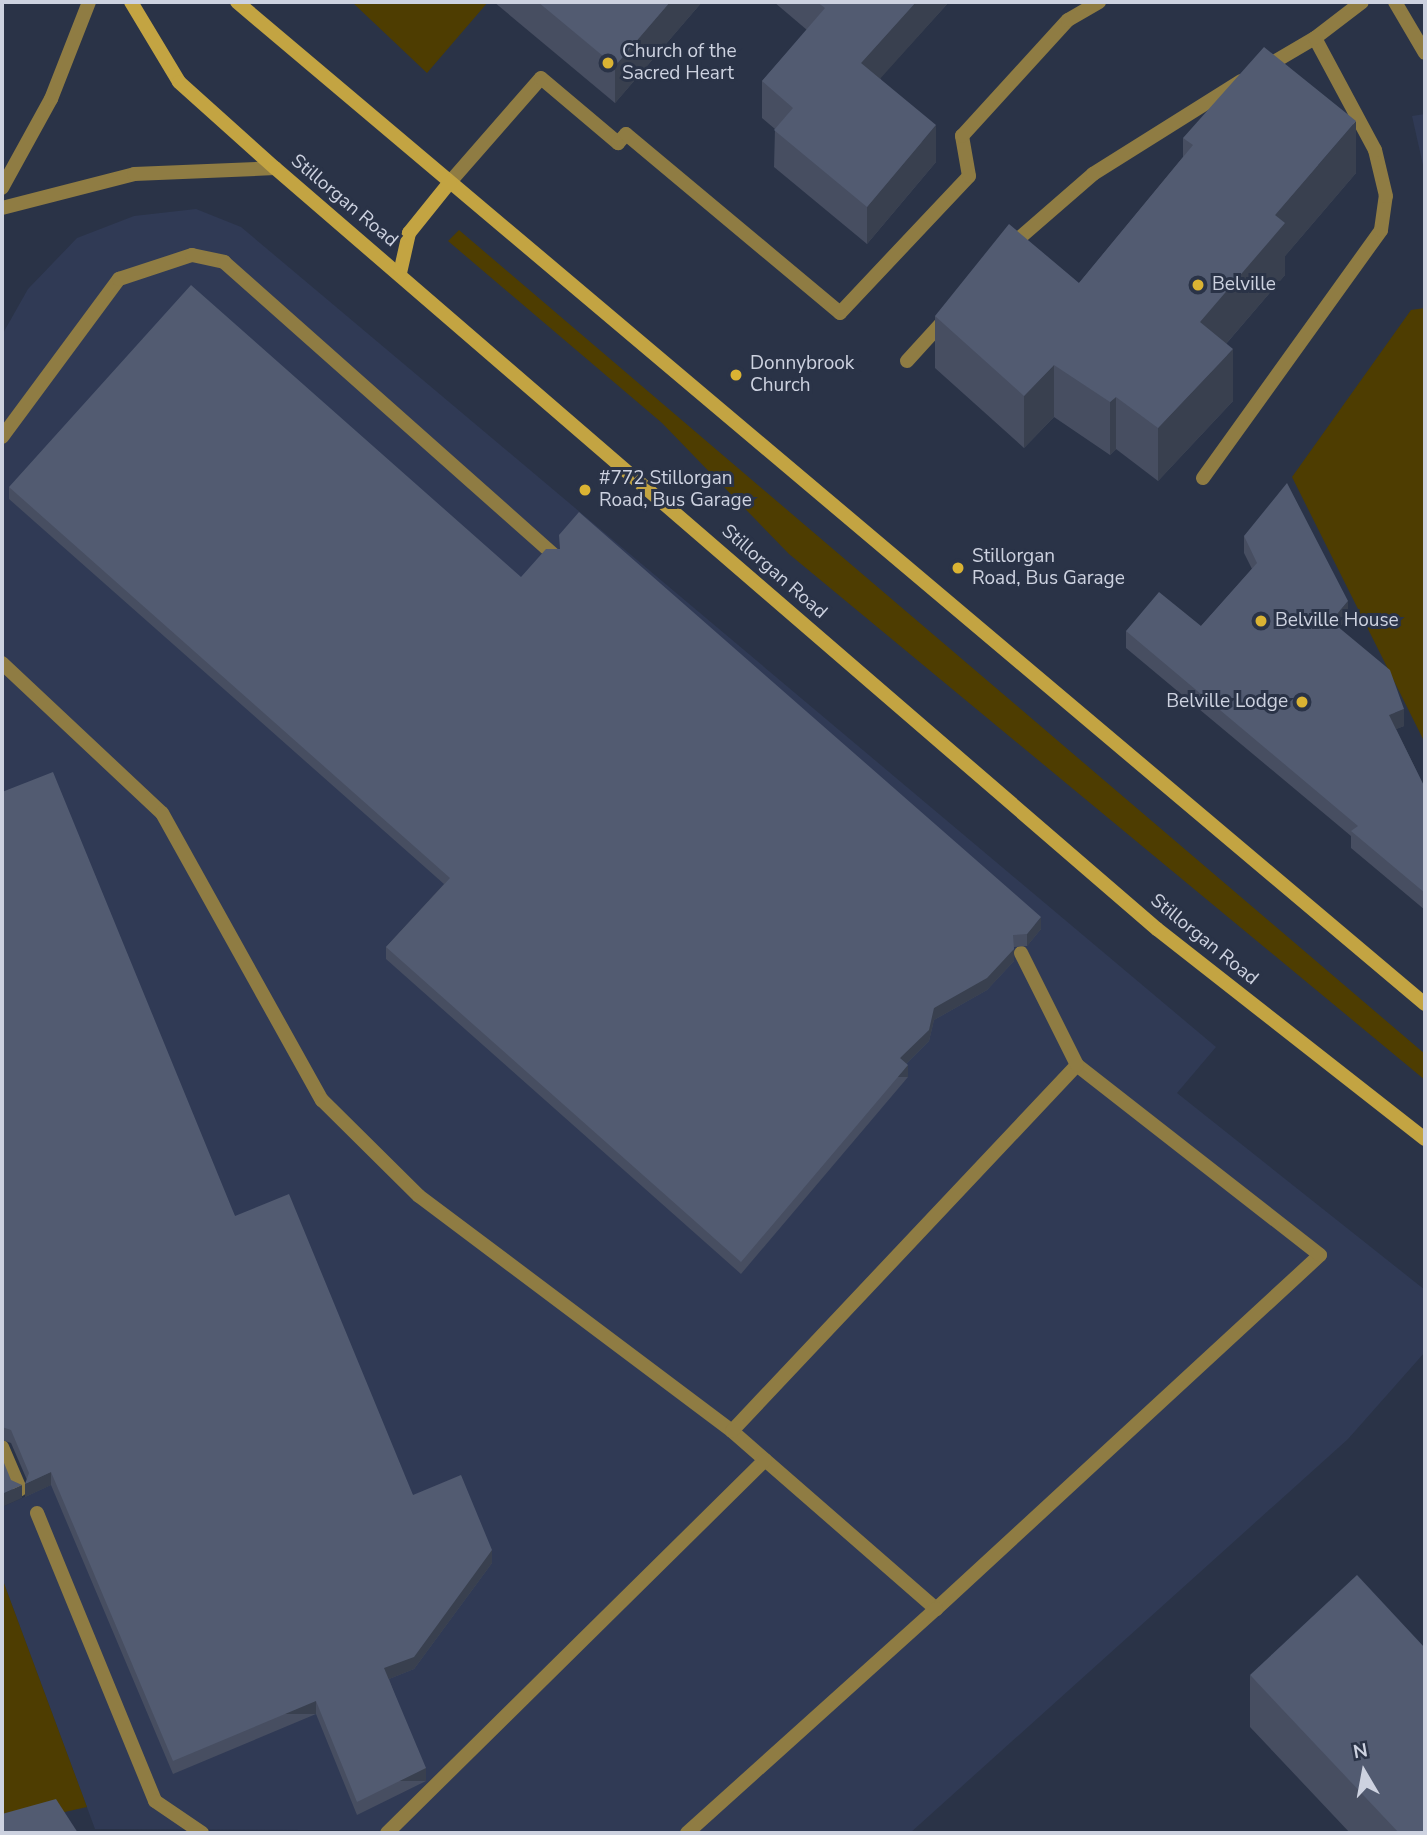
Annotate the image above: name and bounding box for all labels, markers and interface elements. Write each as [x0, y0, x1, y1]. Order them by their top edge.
place label: Church of the Sacred Heart [622, 41, 737, 85]
marker: Church of the Sacred Heart [600, 55, 616, 71]
street label: Stillorgan Road [286, 150, 402, 252]
place label: Belville [1212, 274, 1276, 296]
marker: Belville [1190, 277, 1206, 293]
place label: Donnybrook Church [750, 353, 854, 397]
marker: Donnybrook Church [728, 367, 744, 383]
place label: #772 Stillorgan Road, Bus Garage [599, 468, 752, 512]
marker: #772 Stillorgan Road, Bus Garage [577, 482, 593, 498]
street label: Stillorgan Road [717, 520, 831, 624]
place label: Stillorgan Road, Bus Garage [972, 546, 1125, 590]
marker: Stillorgan Road, Bus Garage [950, 560, 966, 576]
place label: Belville House [1275, 610, 1399, 632]
marker: Belville House [1253, 613, 1269, 629]
place label: Belville Lodge [1166, 691, 1288, 713]
marker: Belville Lodge [1294, 694, 1310, 710]
street label: Stillorgan Road [1145, 890, 1263, 990]
north arrow [1329, 1737, 1399, 1807]
text: N [1351, 1737, 1370, 1765]

